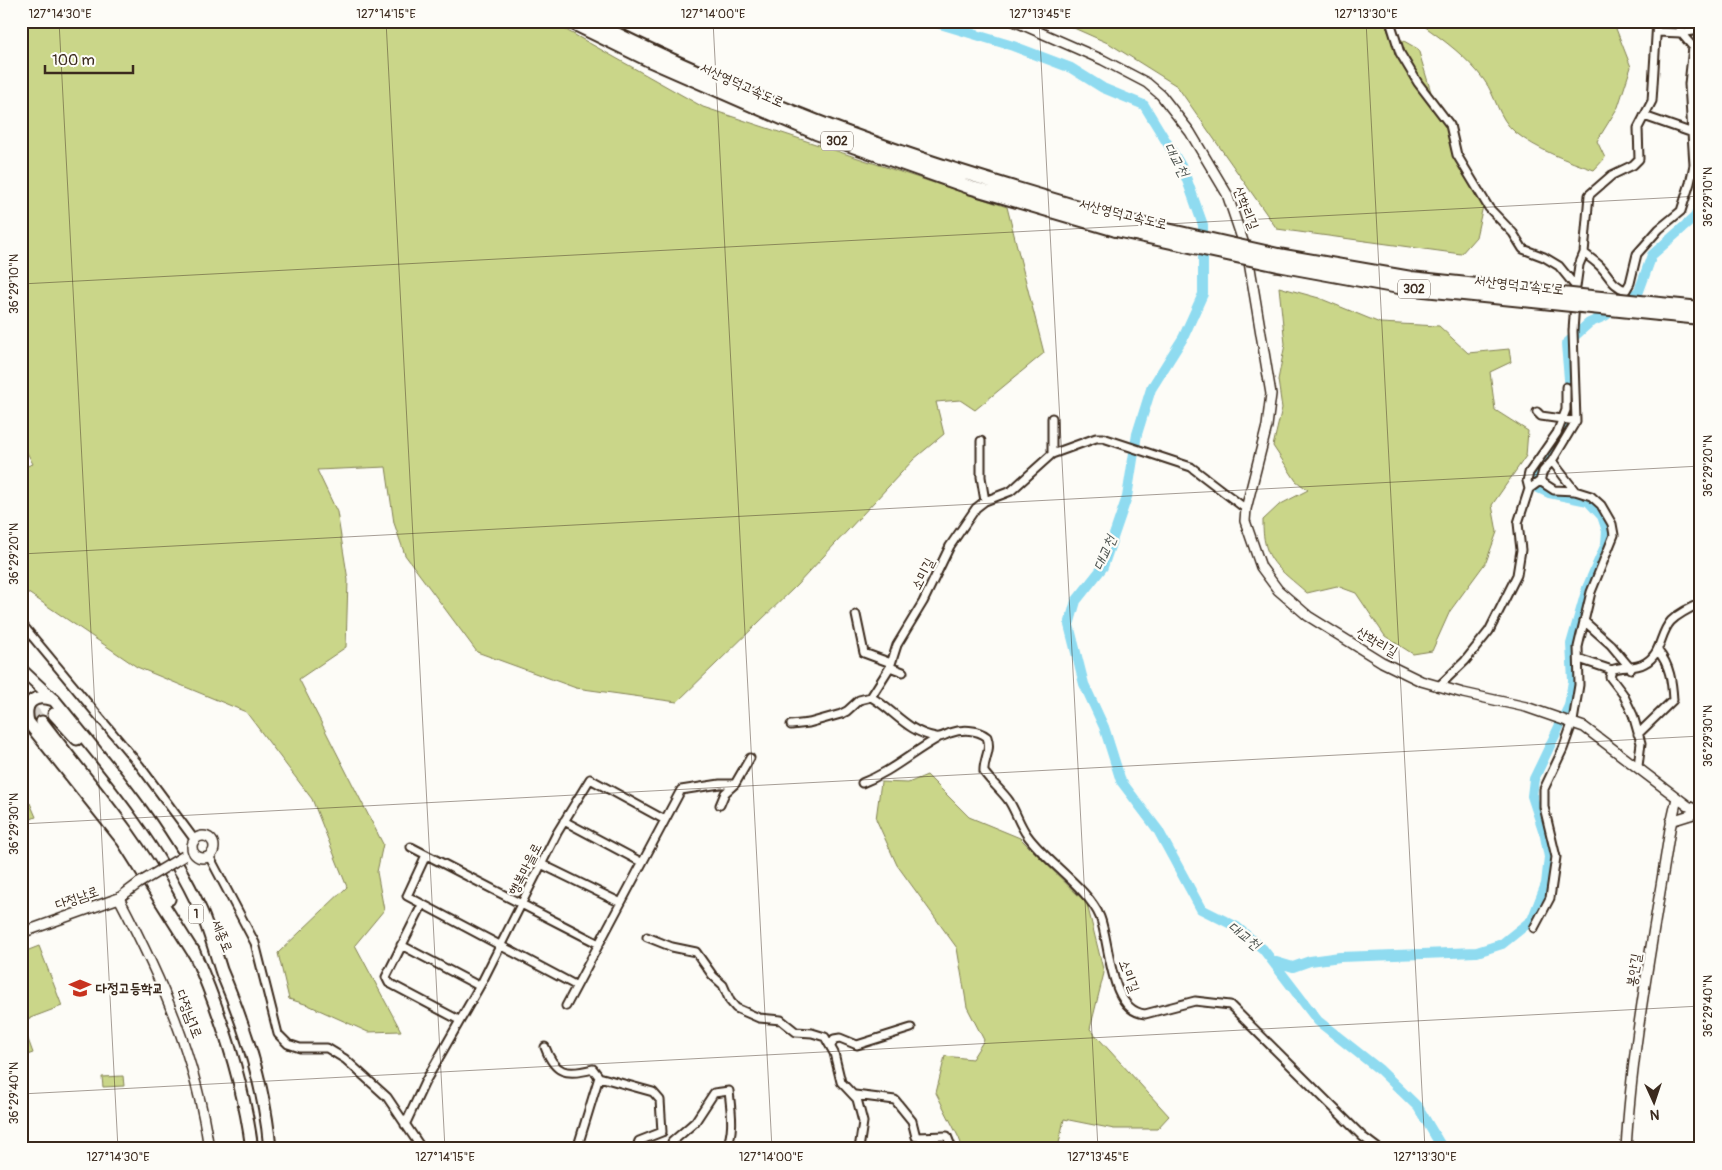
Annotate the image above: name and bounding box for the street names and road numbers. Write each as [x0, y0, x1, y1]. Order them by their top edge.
street label: 서산영덕고속도로 [697, 59, 787, 111]
road number: 302 [821, 132, 853, 150]
street label: 산학리길 [1230, 184, 1263, 233]
street label: 서산영덕고속도로 [1077, 195, 1169, 233]
street label: 서산영덕고속도로 [1473, 272, 1565, 298]
road number: 302 [1398, 280, 1430, 298]
street label: 소미길 [908, 554, 939, 593]
street label: 산학리길 [1353, 623, 1401, 661]
street label: 행복마을로 [505, 840, 545, 898]
street label: 다정남로 [53, 883, 101, 913]
road number: 1 [188, 904, 204, 924]
street label: 세종로 [208, 917, 236, 955]
street label: 봉안길 [1623, 951, 1645, 988]
street label: 소미길 [1115, 957, 1143, 996]
street label: 다정남1로 [172, 987, 206, 1041]

